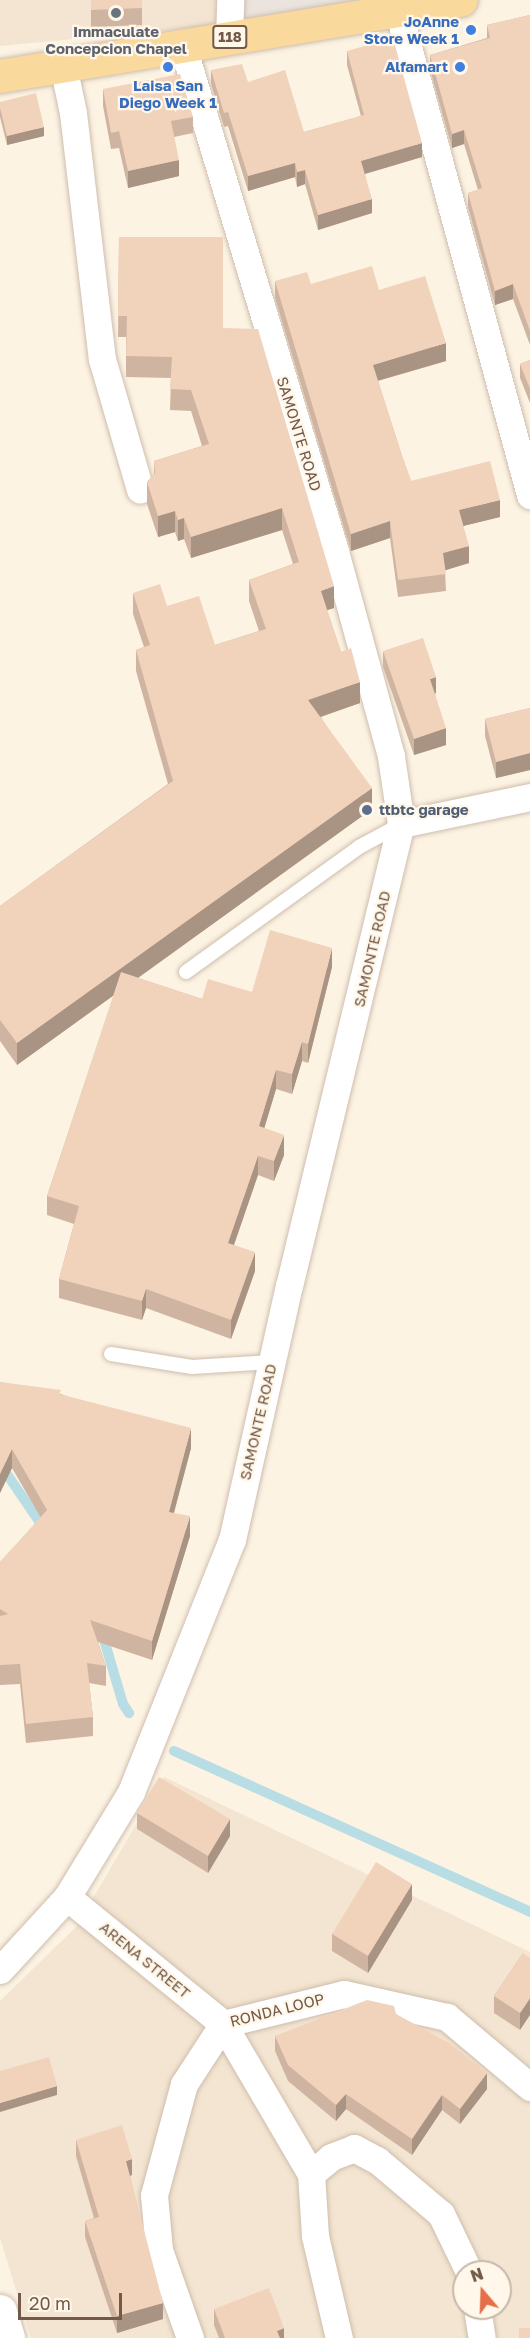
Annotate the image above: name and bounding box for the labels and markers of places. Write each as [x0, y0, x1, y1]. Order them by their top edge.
marker: Immaculate Concepcion Chapel [109, 6, 123, 20]
place label: JoAnne Store Week 1 [364, 12, 459, 47]
place label: Immaculate Concepcion Chapel [45, 22, 187, 57]
marker: JoAnne Store Week 1 [464, 23, 478, 37]
place label: Alfamart [385, 58, 448, 76]
marker: Laisa San Diego Week 1 [161, 60, 175, 74]
marker: Alfamart [453, 60, 467, 74]
place label: Laisa San Diego Week 1 [119, 76, 217, 111]
place label: ttbtc garage [379, 801, 469, 819]
marker: ttbtc garage [360, 803, 374, 817]

